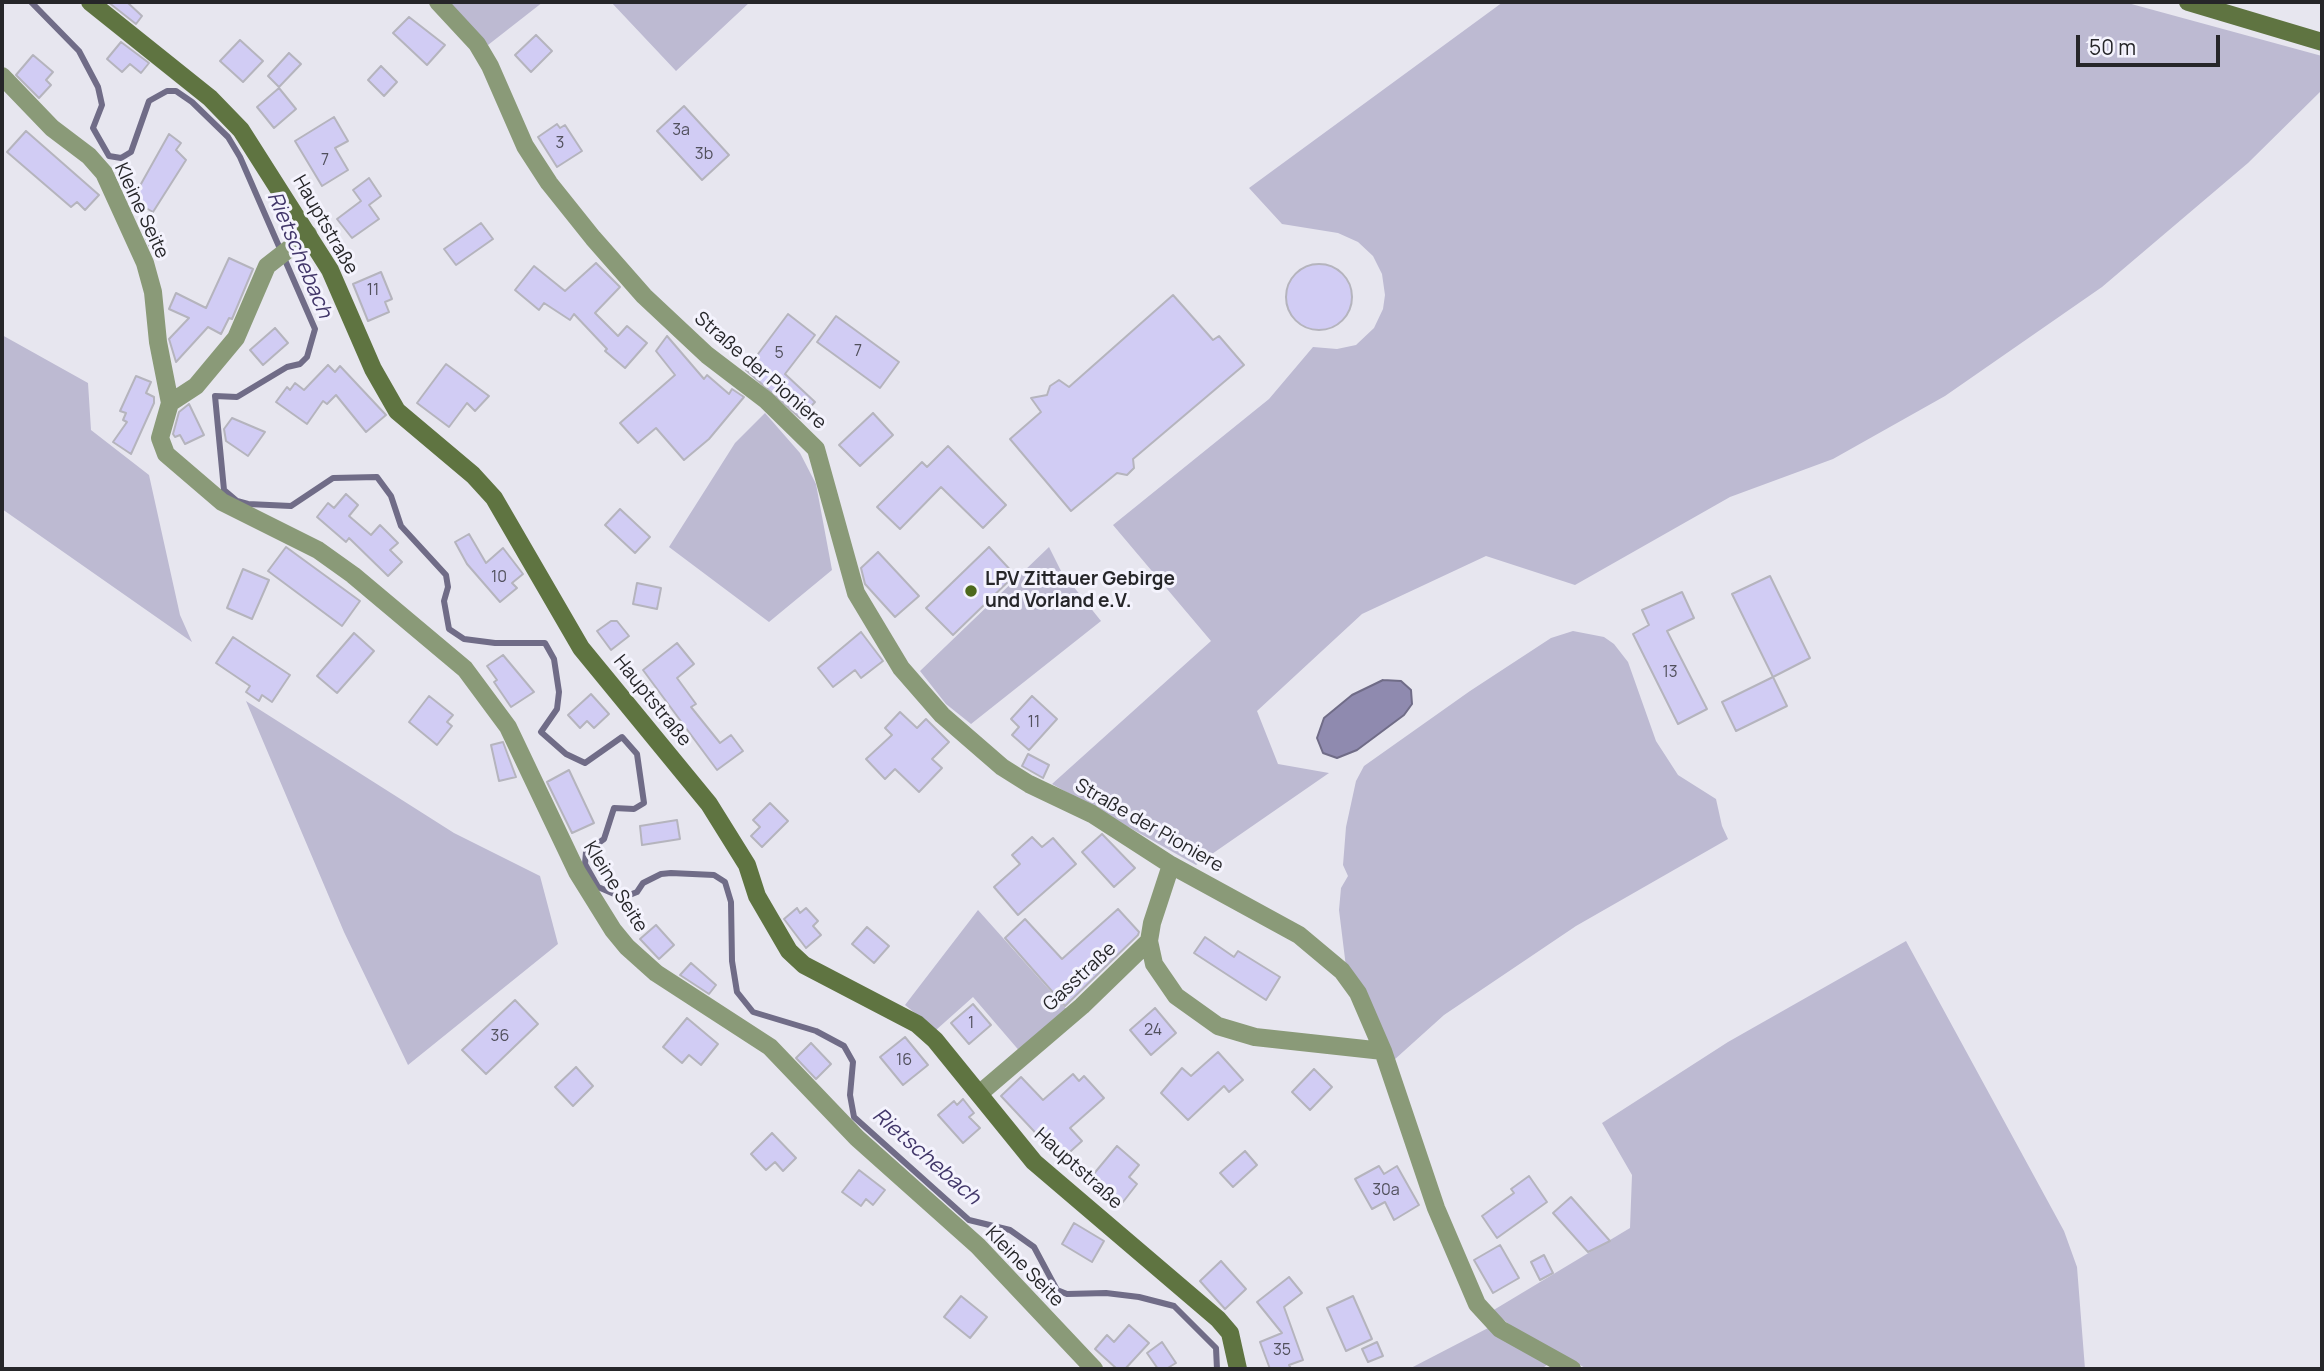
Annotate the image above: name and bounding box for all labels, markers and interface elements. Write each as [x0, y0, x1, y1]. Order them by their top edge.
scale bar [2079, 21, 2222, 65]
text: 50 m [2089, 33, 2136, 61]
house number: 3a [672, 121, 690, 141]
house number: 3 [556, 134, 564, 154]
house number: 3b [695, 145, 713, 165]
house number: 7 [321, 151, 329, 171]
street label: Kleine Seite [109, 160, 173, 262]
street label: Hauptstraße [287, 171, 363, 279]
water label: Rietschebach [261, 188, 337, 322]
house number: 11 [367, 281, 379, 301]
street label: Straße der Pioniere [689, 307, 831, 435]
house number: 7 [854, 342, 862, 362]
house number: 5 [774, 344, 784, 364]
house number: 10 [491, 568, 507, 588]
place label: LPV Zittauer Gebirge und Vorland e.V. [985, 569, 1175, 613]
marker: LPV Zittauer Gebirge und Vorland e.V. [963, 583, 979, 599]
street label: Hauptstraße [608, 651, 696, 751]
house number: 13 [1662, 663, 1678, 683]
house number: 11 [1028, 713, 1040, 733]
street label: Straße der Pioniere [1071, 774, 1227, 878]
street label: Kleine Seite [578, 837, 652, 937]
street label: Gasstraße [1039, 938, 1121, 1016]
house number: 1 [968, 1014, 974, 1034]
house number: 24 [1144, 1021, 1162, 1041]
house number: 36 [491, 1027, 509, 1047]
house number: 16 [896, 1051, 912, 1071]
water label: Rietschebach [867, 1103, 985, 1211]
street label: Hauptstraße [1029, 1123, 1127, 1215]
house number: 30a [1372, 1181, 1400, 1201]
street label: Kleine Seite [980, 1222, 1068, 1312]
house number: 35 [1273, 1341, 1291, 1361]

